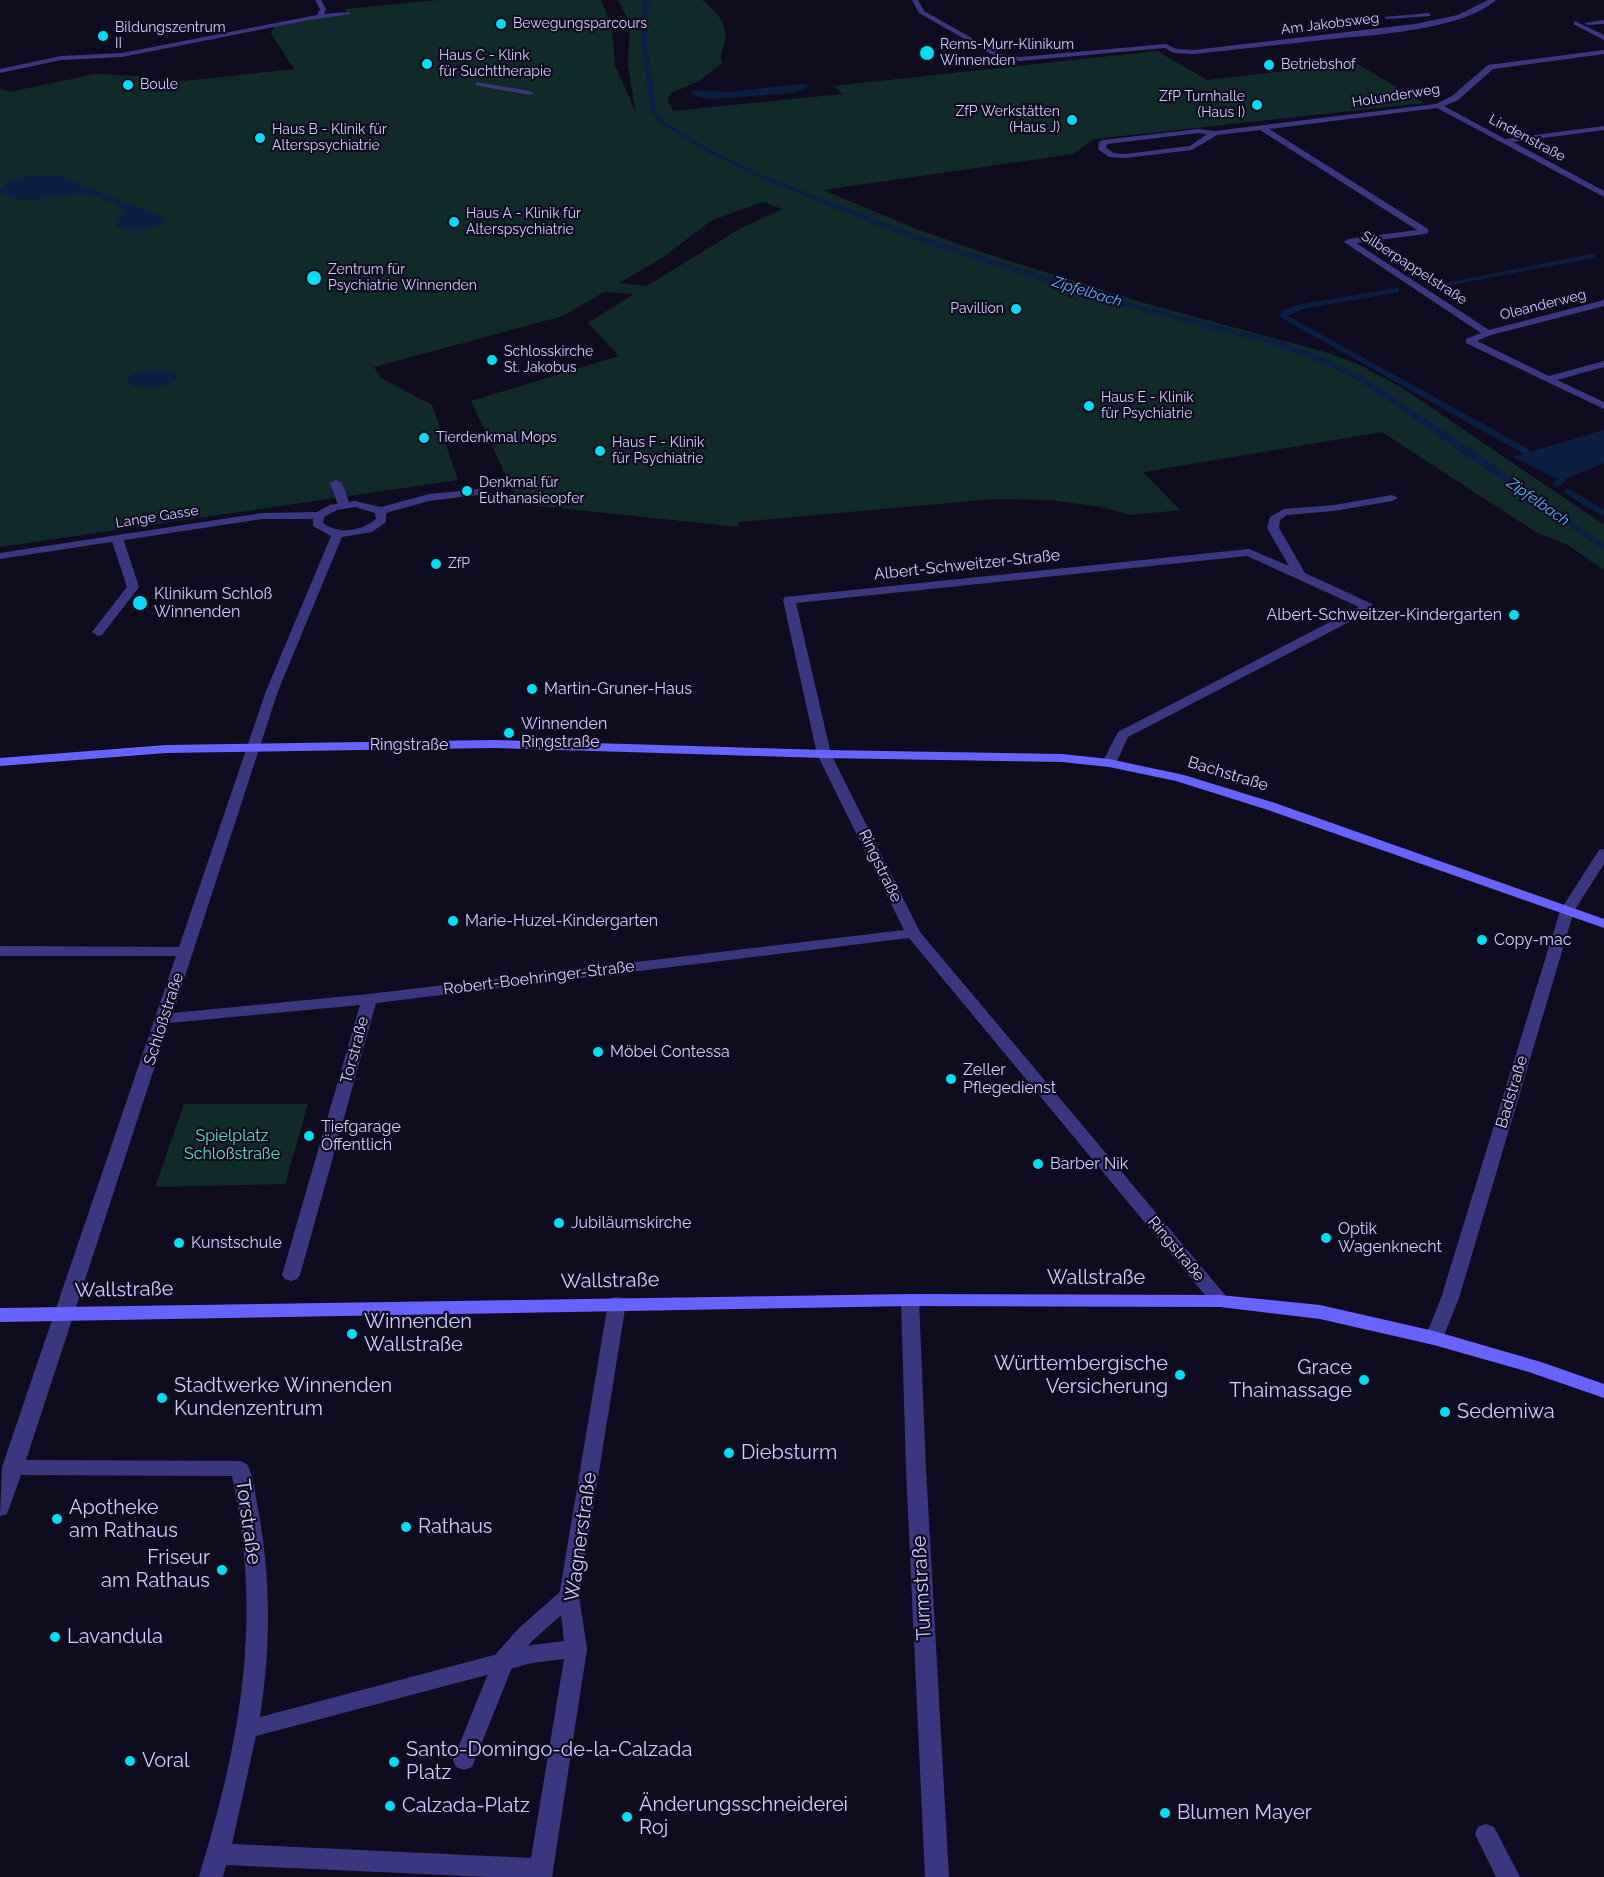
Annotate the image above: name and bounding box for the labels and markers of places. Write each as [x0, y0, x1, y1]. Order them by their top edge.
place label: Bewegungsparcours [513, 16, 647, 32]
marker: Bewegungsparcours [494, 17, 508, 31]
place label: Bildungszentrum II [115, 20, 226, 52]
marker: Bildungszentrum II [96, 29, 110, 43]
place label: Rems-Murr-Klinikum Winnenden [940, 37, 1074, 70]
marker: Rems-Murr-Klinikum Winnenden [918, 44, 936, 62]
place label: Haus C - Klink für Suchttherapie [439, 48, 551, 80]
marker: Haus C - Klink für Suchttherapie [420, 57, 434, 71]
place label: Betriebshof [1281, 57, 1356, 73]
marker: Betriebshof [1262, 58, 1276, 72]
place label: Boule [140, 77, 178, 93]
marker: Boule [121, 78, 135, 92]
place label: ZfP Turnhalle (Haus I) [1159, 89, 1245, 122]
marker: ZfP Turnhalle (Haus I) [1250, 98, 1264, 112]
place label: ZfP Werkstätten (Haus J) [955, 104, 1060, 136]
marker: ZfP Werkstätten (Haus J) [1065, 113, 1079, 127]
place label: Haus B - Klinik für Alterspsychiatrie [272, 122, 387, 154]
marker: Haus B - Klinik für Alterspsychiatrie [253, 131, 267, 145]
place label: Haus A - Klinik für Alterspsychiatrie [466, 206, 581, 238]
marker: Haus A - Klinik für Alterspsychiatrie [447, 215, 461, 229]
place label: Zentrum für Psychiatrie Winnenden [328, 262, 477, 294]
marker: Zentrum für Psychiatrie Winnenden [305, 269, 323, 287]
place label: Pavillion [950, 301, 1004, 317]
marker: Pavillion [1009, 302, 1023, 316]
place label: Schlosskirche St. Jakobus [504, 344, 593, 376]
marker: Schlosskirche St. Jakobus [485, 353, 499, 367]
place label: Haus E - Klinik für Psychiatrie [1101, 390, 1194, 422]
marker: Haus E - Klinik für Psychiatrie [1082, 399, 1096, 413]
place label: Tierdenkmal Mops [436, 430, 557, 446]
marker: Tierdenkmal Mops [417, 431, 431, 445]
place label: Haus F - Klinik für Psychiatrie [612, 435, 704, 467]
marker: Haus F - Klinik für Psychiatrie [593, 444, 607, 458]
place label: Denkmal für Euthanasieopfer [479, 475, 584, 508]
marker: Denkmal für Euthanasieopfer [460, 484, 474, 498]
place label: ZfP [448, 556, 470, 572]
marker: ZfP [429, 557, 443, 571]
place label: Klinikum Schloß Winnenden [154, 584, 272, 622]
marker: Klinikum Schloß Winnenden [131, 594, 149, 612]
place label: Albert-Schweitzer-Kindergarten [1266, 605, 1502, 625]
marker: Albert-Schweitzer-Kindergarten [1507, 608, 1521, 622]
place label: Martin-Gruner-Haus [544, 679, 692, 699]
marker: Martin-Gruner-Haus [525, 682, 539, 696]
place label: Winnenden Ringstraße [521, 714, 607, 752]
marker: Winnenden Ringstraße [502, 726, 516, 740]
place label: Marie-Huzel-Kindergarten [465, 911, 658, 931]
marker: Marie-Huzel-Kindergarten [446, 914, 460, 928]
place label: Copy-mac [1494, 930, 1572, 950]
marker: Copy-mac [1475, 933, 1489, 947]
place label: Möbel Contessa [610, 1042, 730, 1062]
marker: Möbel Contessa [591, 1045, 605, 1059]
place label: Zeller Pflegedienst [963, 1060, 1056, 1098]
marker: Zeller Pflegedienst [944, 1072, 958, 1086]
place label: Tiefgarage Öffentlich [321, 1117, 401, 1155]
marker: Tiefgarage Öffentlich [302, 1129, 316, 1143]
place label: Barber Nik [1050, 1154, 1128, 1174]
marker: Barber Nik [1031, 1157, 1045, 1171]
place label: Jubiläumskirche [571, 1213, 691, 1233]
marker: Jubiläumskirche [552, 1216, 566, 1230]
place label: Optik Wagenknecht [1338, 1219, 1442, 1257]
marker: Optik Wagenknecht [1319, 1231, 1333, 1245]
place label: Kunstschule [191, 1233, 282, 1253]
marker: Kunstschule [172, 1236, 186, 1250]
place label: Winnenden Wallstraße [364, 1310, 472, 1357]
marker: Winnenden Wallstraße [345, 1327, 359, 1341]
place label: Württembergische Versicherung [994, 1352, 1168, 1399]
place label: Grace Thaimassage [1229, 1356, 1352, 1403]
marker: Württembergische Versicherung [1173, 1368, 1187, 1382]
marker: Grace Thaimassage [1357, 1373, 1371, 1387]
place label: Stadtwerke Winnenden Kundenzentrum [174, 1374, 392, 1421]
marker: Stadtwerke Winnenden Kundenzentrum [155, 1391, 169, 1405]
place label: Sedemiwa [1457, 1400, 1555, 1424]
marker: Sedemiwa [1438, 1405, 1452, 1419]
place label: Diebsturm [741, 1441, 837, 1465]
marker: Diebsturm [722, 1446, 736, 1460]
place label: Apotheke am Rathaus [69, 1496, 178, 1543]
marker: Apotheke am Rathaus [50, 1512, 64, 1526]
place label: Rathaus [418, 1515, 493, 1539]
marker: Rathaus [399, 1520, 413, 1534]
place label: Friseur am Rathaus [101, 1546, 210, 1593]
marker: Friseur am Rathaus [215, 1563, 229, 1577]
place label: Lavandula [67, 1625, 163, 1649]
marker: Lavandula [48, 1630, 62, 1644]
place label: Santo-Domingo-de-la-Calzada Platz [406, 1738, 692, 1785]
place label: Voral [142, 1749, 189, 1773]
marker: Voral [123, 1754, 137, 1768]
marker: Santo-Domingo-de-la-Calzada Platz [387, 1755, 401, 1769]
place label: Änderungsschneiderei Roj [639, 1793, 848, 1840]
place label: Calzada-Platz [402, 1794, 530, 1818]
marker: Calzada-Platz [383, 1799, 397, 1813]
place label: Blumen Mayer [1177, 1801, 1312, 1825]
marker: Blumen Mayer [1158, 1806, 1172, 1820]
marker: Änderungsschneiderei Roj [620, 1810, 634, 1824]

